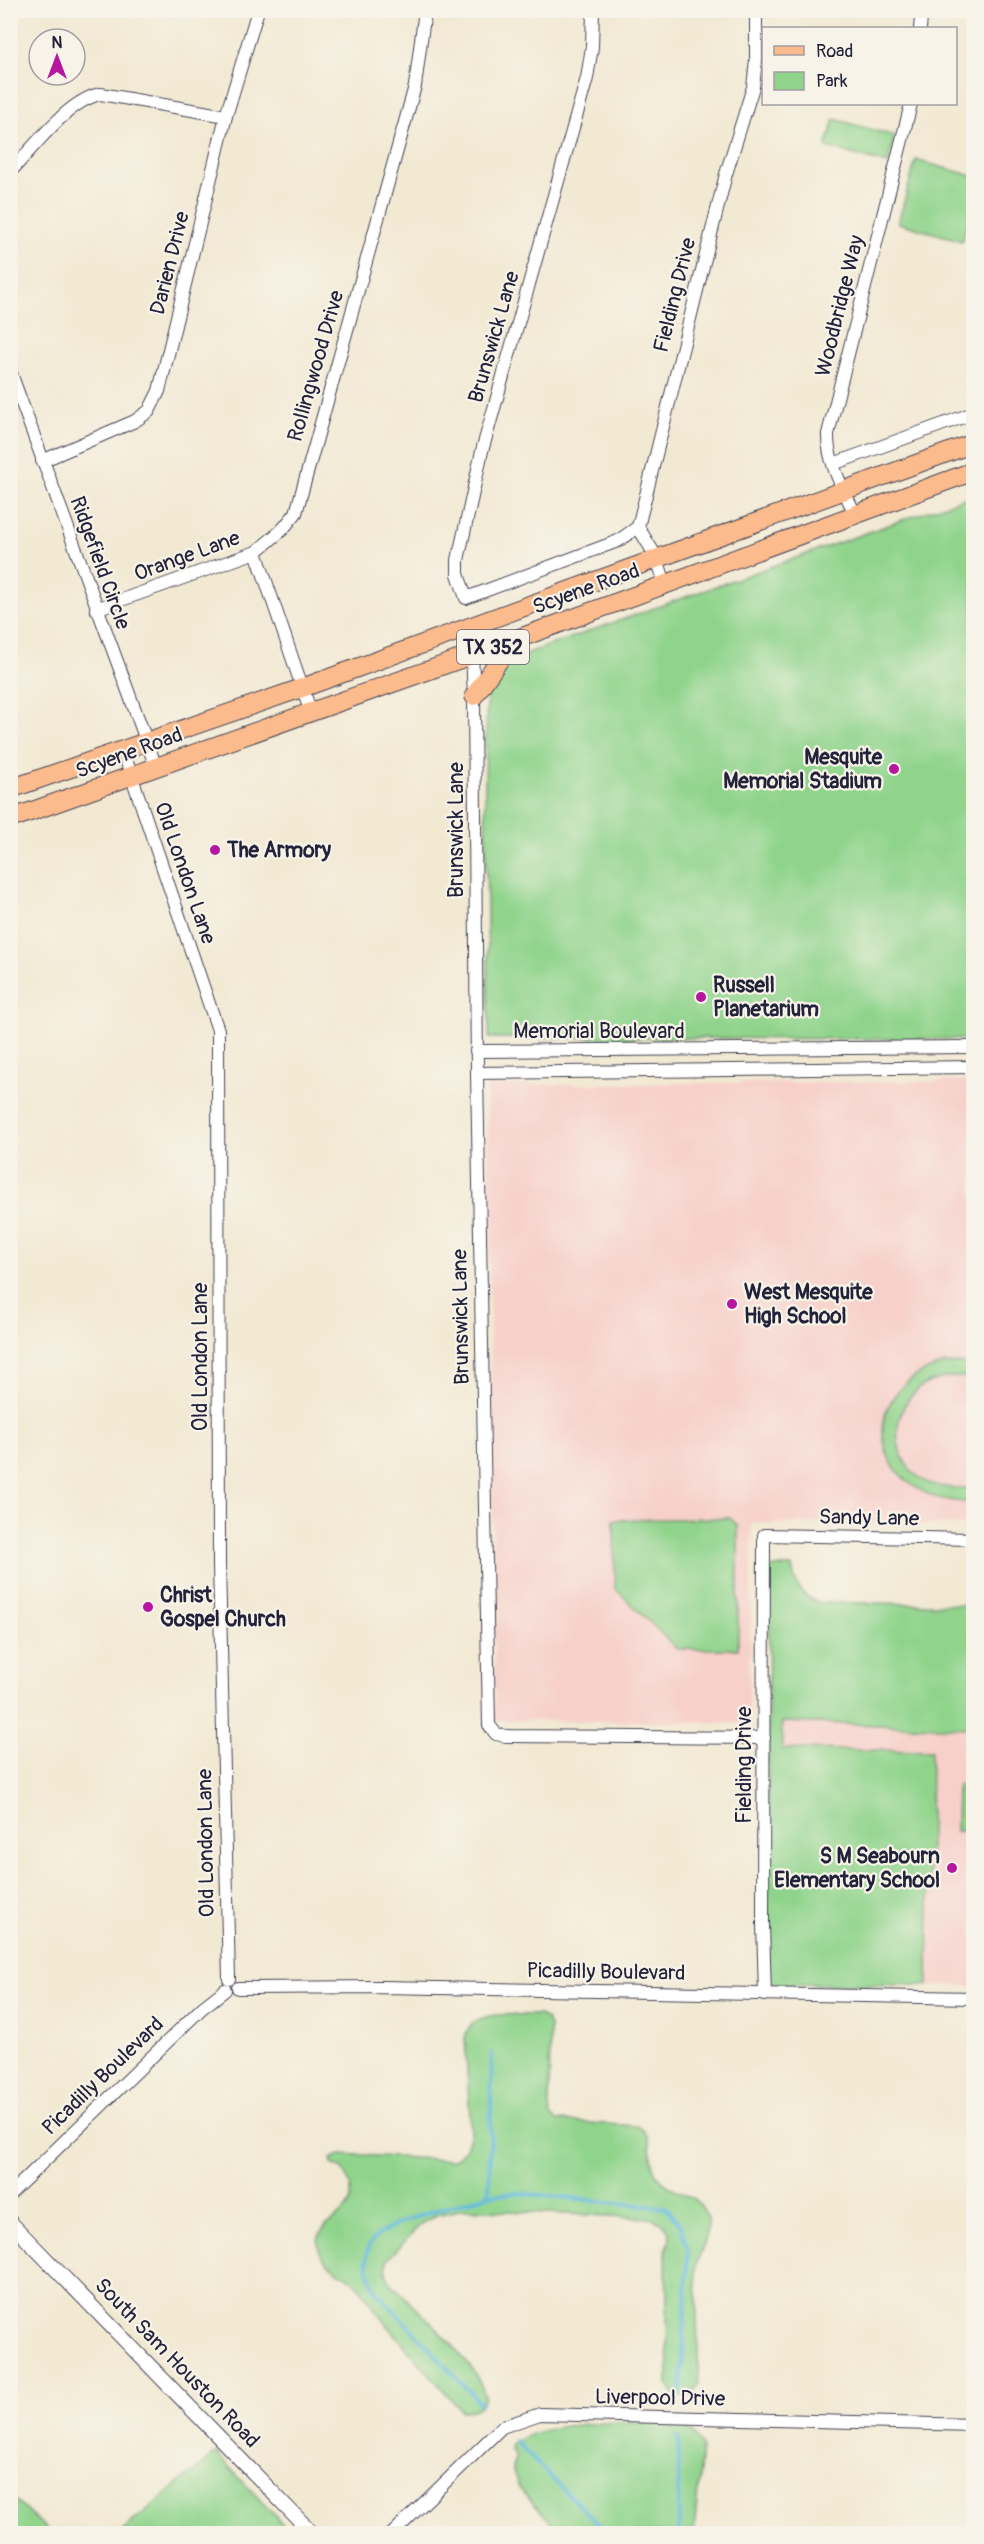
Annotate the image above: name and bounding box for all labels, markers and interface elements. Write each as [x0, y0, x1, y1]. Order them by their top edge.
north arrow [27, 27, 87, 87]
legend [762, 27, 957, 105]
text: N [52, 33, 63, 53]
text: Road [816, 40, 853, 63]
text: Park [816, 70, 848, 93]
street label: Darien Drive [144, 208, 196, 317]
street label: Woodbridge Way [809, 233, 871, 379]
street label: Fielding Drive [648, 234, 702, 355]
street label: Brunswick Lane [462, 267, 526, 406]
street label: Rollingwood Drive [282, 287, 351, 445]
street label: Ridgefield Circle [63, 493, 137, 634]
street label: Orange Lane [130, 524, 244, 588]
street label: Scyene Road [529, 557, 643, 621]
road number: TX 352 [457, 630, 529, 664]
street label: Scyene Road [72, 721, 186, 785]
place label: Mesquite Memorial Stadium [723, 744, 883, 795]
street label: Brunswick Lane [443, 761, 470, 898]
marker: Mesquite Memorial Stadium [887, 762, 901, 776]
street label: Old London Lane [148, 798, 222, 948]
place label: The Armory [226, 837, 331, 864]
marker: The Armory [208, 843, 222, 857]
place label: Russell Planetarium [713, 972, 819, 1023]
marker: Russell Planetarium [694, 990, 708, 1004]
street label: Memorial Boulevard [513, 1018, 685, 1045]
street label: Brunswick Lane [446, 1248, 476, 1385]
place label: West Mesquite High School [744, 1279, 873, 1330]
street label: Old London Lane [187, 1282, 214, 1431]
marker: West Mesquite High School [725, 1297, 739, 1311]
street label: Sandy Lane [819, 1504, 920, 1532]
place label: Christ Gospel Church [160, 1582, 286, 1633]
marker: Christ Gospel Church [141, 1600, 155, 1614]
street label: Fielding Drive [731, 1706, 758, 1824]
street label: Old London Lane [191, 1768, 221, 1918]
place label: S M Seabourn Elementary School [774, 1843, 940, 1894]
marker: S M Seabourn Elementary School [945, 1861, 959, 1875]
street label: Picadilly Boulevard [526, 1957, 686, 1987]
street label: Picadilly Boulevard [36, 2011, 170, 2141]
street label: South Sam Houston Road [89, 2272, 265, 2454]
street label: Liverpool Drive [595, 2383, 726, 2413]

